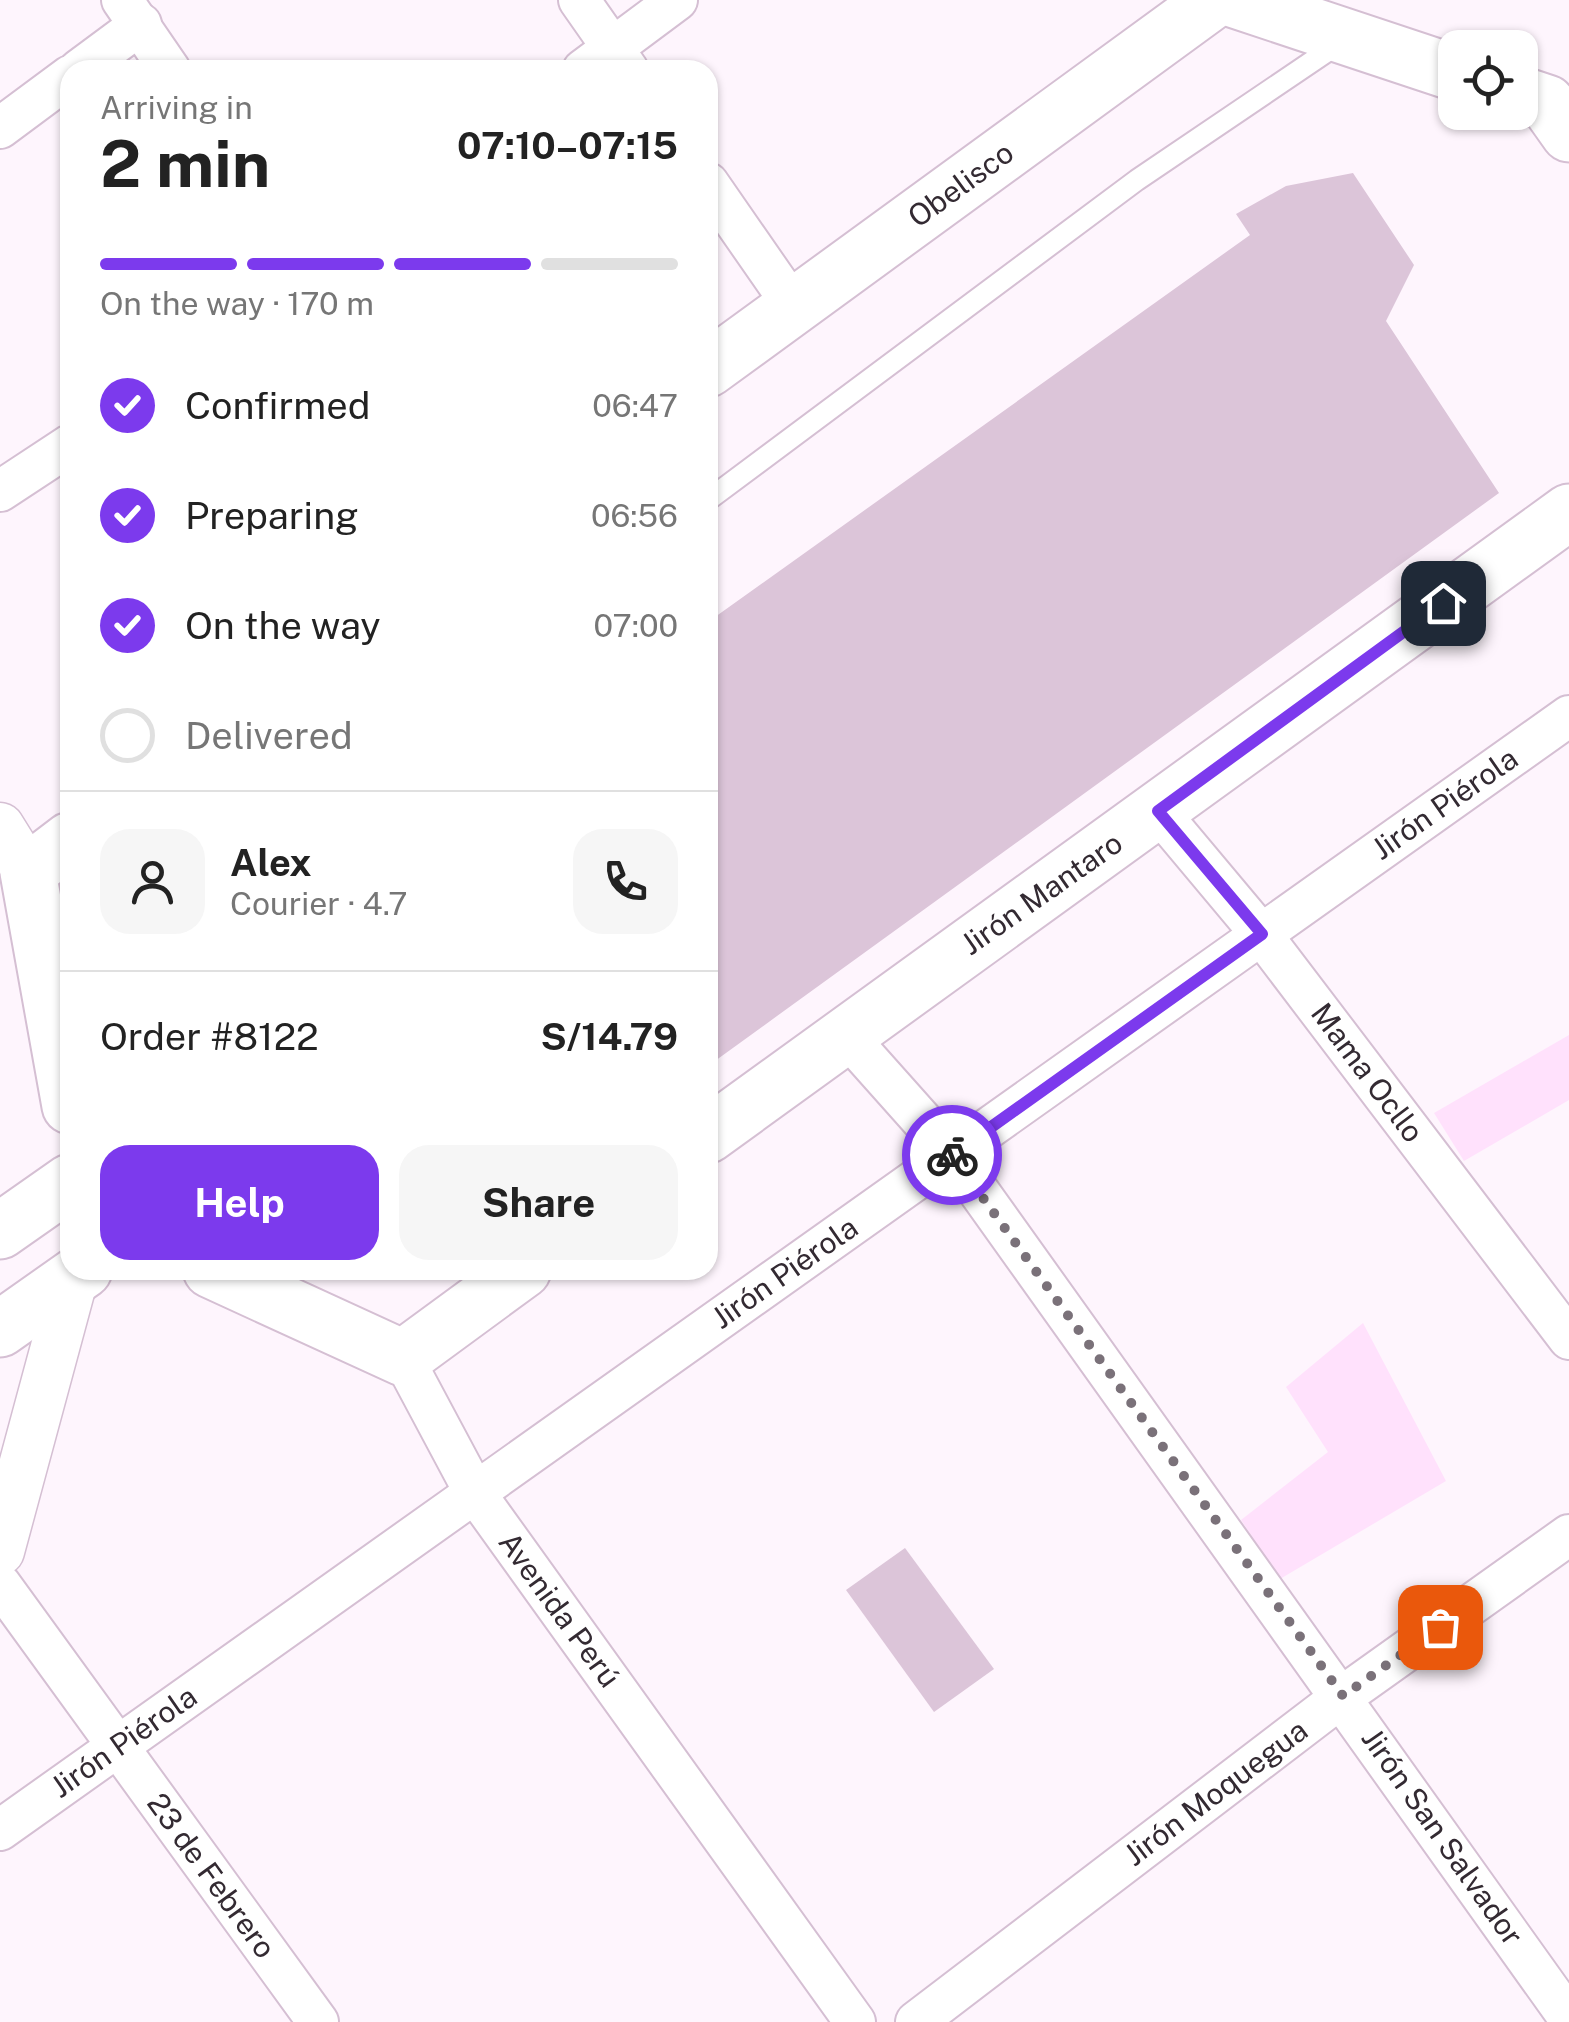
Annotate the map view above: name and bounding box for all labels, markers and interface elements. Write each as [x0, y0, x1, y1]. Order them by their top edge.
map controls [1438, 30, 1538, 130]
button: locate [1438, 30, 1538, 130]
text: Arriving in [100, 89, 253, 126]
text: 07:10–07:15 [457, 123, 678, 168]
text: 2 min [100, 125, 270, 202]
street label: Obelisco [901, 134, 1020, 234]
text: On the way · 170 m [100, 285, 374, 322]
icon: check [100, 378, 155, 433]
text: Confirmed [185, 383, 370, 428]
text: 06:47 [592, 387, 678, 424]
icon: check [100, 488, 155, 543]
text: Preparing [185, 493, 359, 538]
text: 06:56 [591, 497, 678, 534]
pin [1401, 561, 1486, 646]
icon: home [1416, 576, 1471, 631]
icon: check [100, 598, 155, 653]
text: On the way [185, 603, 381, 648]
text: 07:00 [594, 607, 678, 644]
text: Delivered [185, 713, 353, 758]
street label: Jirón Piérola [1365, 740, 1524, 867]
street label: Jirón Mantaro [954, 824, 1129, 962]
button: person [100, 829, 205, 934]
button: phone [573, 829, 678, 934]
text: Alex [230, 840, 312, 885]
text: Courier · 4.7 [230, 885, 407, 922]
street label: Mama Ocllo [1304, 996, 1432, 1149]
text: Order #8122 [100, 1014, 319, 1059]
text: S/14.79 [540, 1014, 678, 1059]
courier [902, 1105, 1002, 1205]
icon: bike [925, 1128, 980, 1183]
button: Help [100, 1145, 379, 1260]
button: Share [399, 1145, 678, 1260]
street label: Jirón Piérola [705, 1209, 864, 1336]
street label: Avenida Perú [492, 1525, 628, 1694]
pin [1398, 1585, 1483, 1670]
icon: bag [1413, 1600, 1468, 1655]
street label: Jirón Piérola [44, 1678, 203, 1805]
street label: Jirón Moquegua [1117, 1712, 1314, 1873]
street label: Jirón San Salvador [1354, 1721, 1531, 1952]
street label: 23 de Febrero [140, 1786, 284, 1965]

